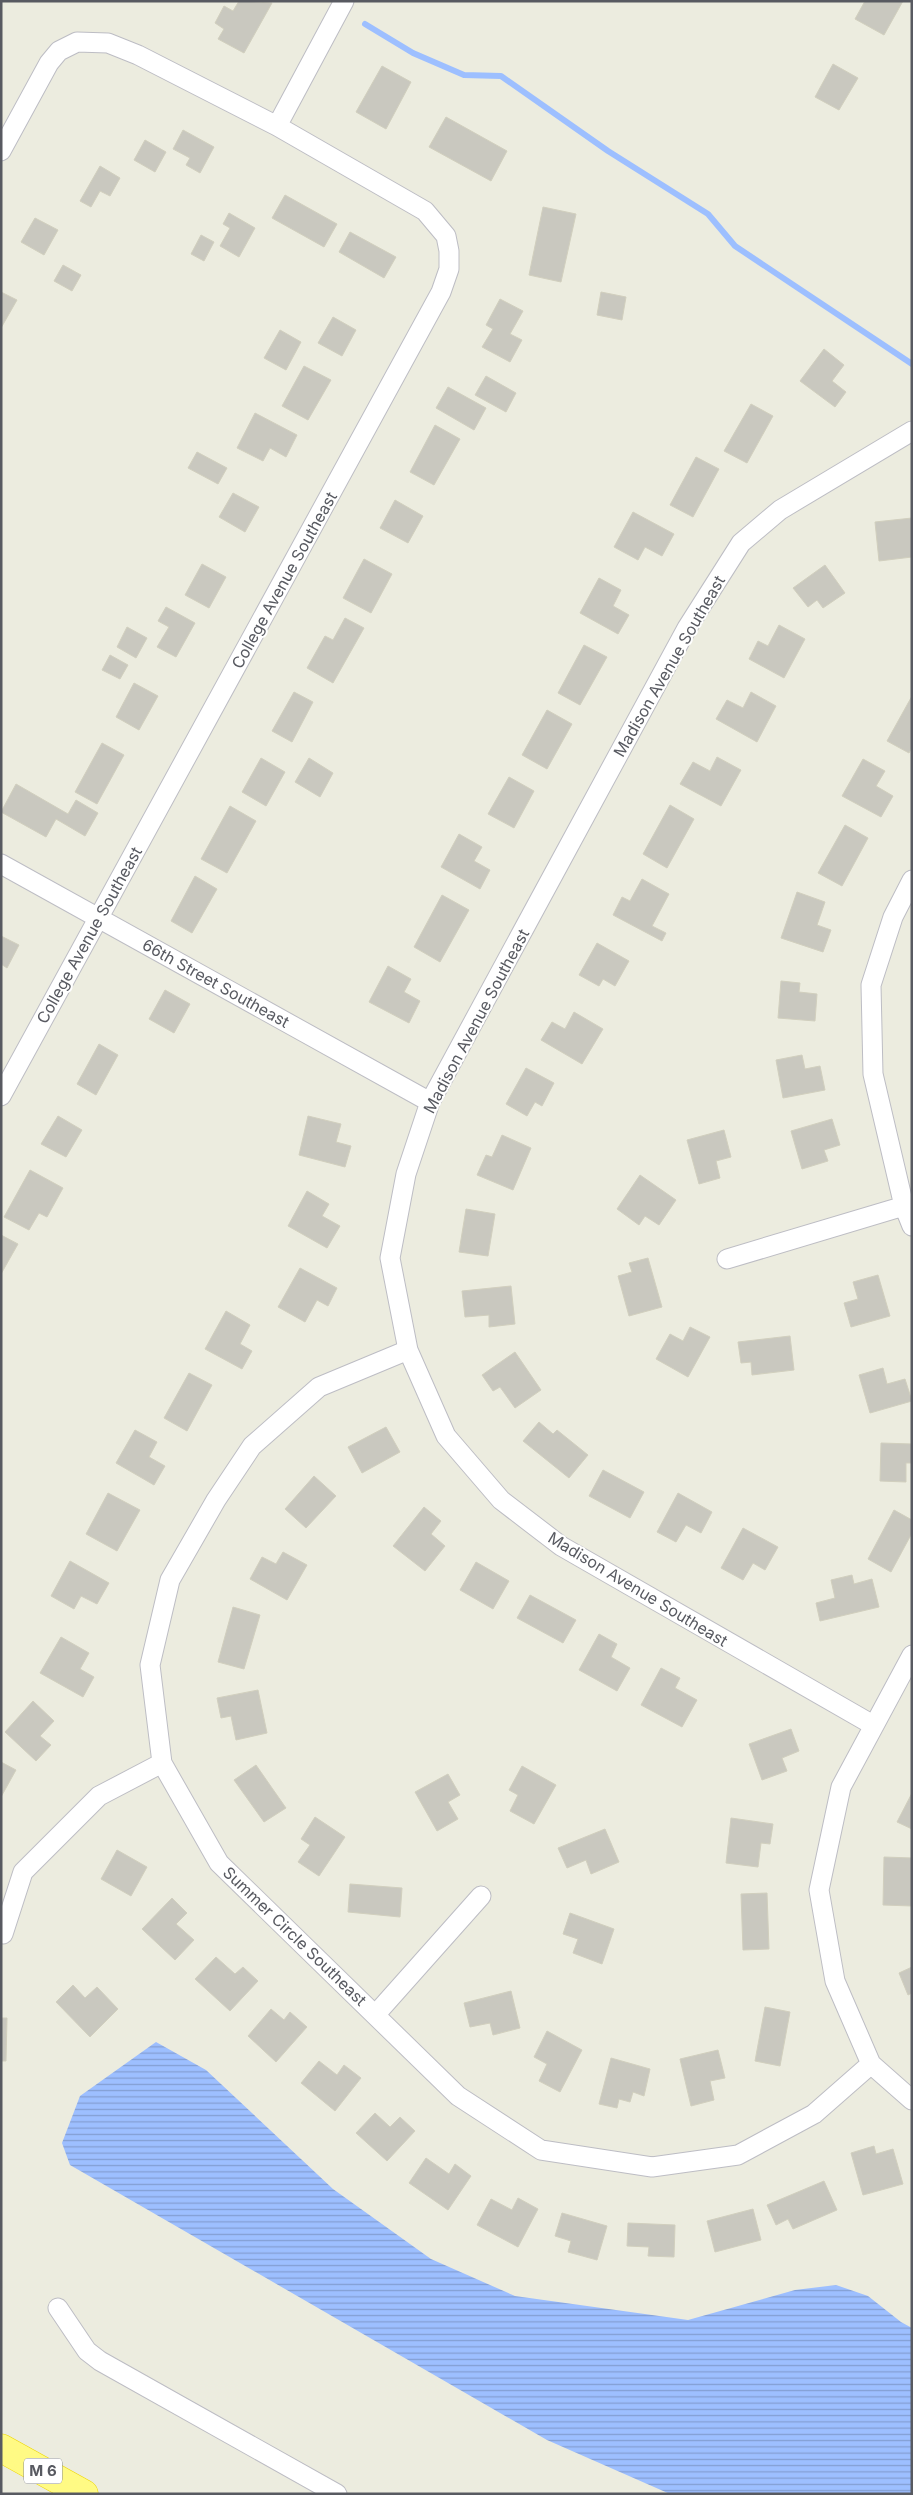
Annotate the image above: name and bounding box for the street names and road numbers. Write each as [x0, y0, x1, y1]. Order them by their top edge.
street label: College Avenue Southeast [227, 488, 341, 672]
street label: Madison Avenue Southeast [609, 572, 729, 760]
street label: College Avenue Southeast [32, 843, 146, 1027]
street label: Madison Avenue Southeast [419, 925, 533, 1117]
street label: 66th Street Southeast [139, 934, 293, 1032]
street label: Madison Avenue Southeast [545, 1527, 731, 1651]
street label: Summer Circle Southeast [219, 1862, 371, 2010]
road number: M 6 [24, 2458, 62, 2484]

